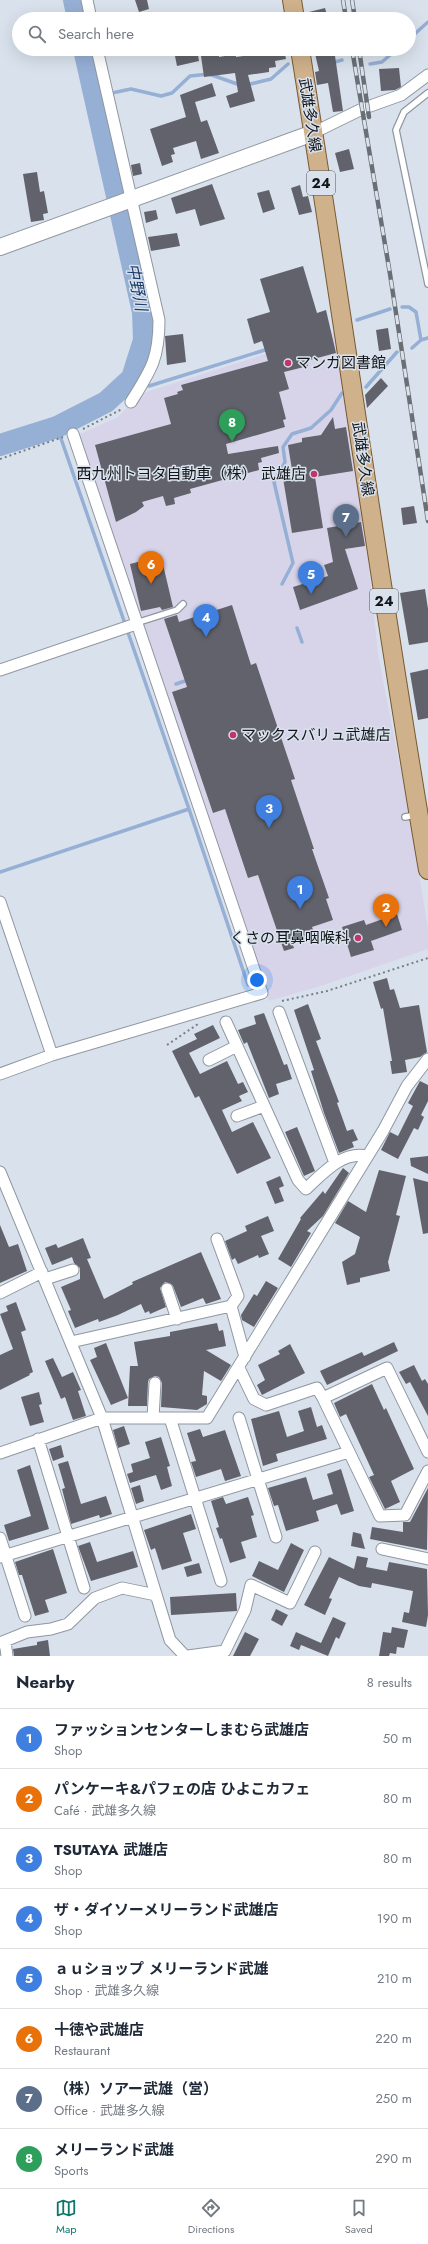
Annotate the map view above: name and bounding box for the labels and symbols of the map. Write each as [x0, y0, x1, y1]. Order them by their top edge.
street label: 武雄多久線 [293, 76, 327, 154]
road number: 24 [307, 171, 335, 195]
water label: 中野川 [121, 261, 153, 315]
place label: マンガ図書館 [296, 352, 386, 374]
marker: マンガ図書館 [283, 358, 293, 368]
pin: 8 [219, 409, 245, 442]
street label: 武雄多久線 [347, 420, 379, 498]
place label: 西九州トヨタ自動車（株） 武雄店 [76, 463, 306, 485]
marker: 西九州トヨタ自動車（株） 武雄店 [309, 469, 319, 479]
pin: 7 [333, 504, 359, 537]
pin: 6 [138, 551, 164, 584]
pin: 5 [298, 561, 324, 594]
road number: 24 [370, 589, 398, 613]
pin: 4 [193, 604, 219, 637]
place label: マックスバリュ武雄店 [241, 724, 391, 746]
marker: マックスバリュ武雄店 [228, 730, 238, 740]
pin: 3 [256, 795, 282, 828]
pin: 1 [287, 876, 313, 909]
pin: 2 [373, 894, 399, 927]
place label: くさの耳鼻咽喉科 [230, 927, 350, 949]
marker: くさの耳鼻咽喉科 [353, 933, 363, 943]
your location [247, 970, 267, 990]

